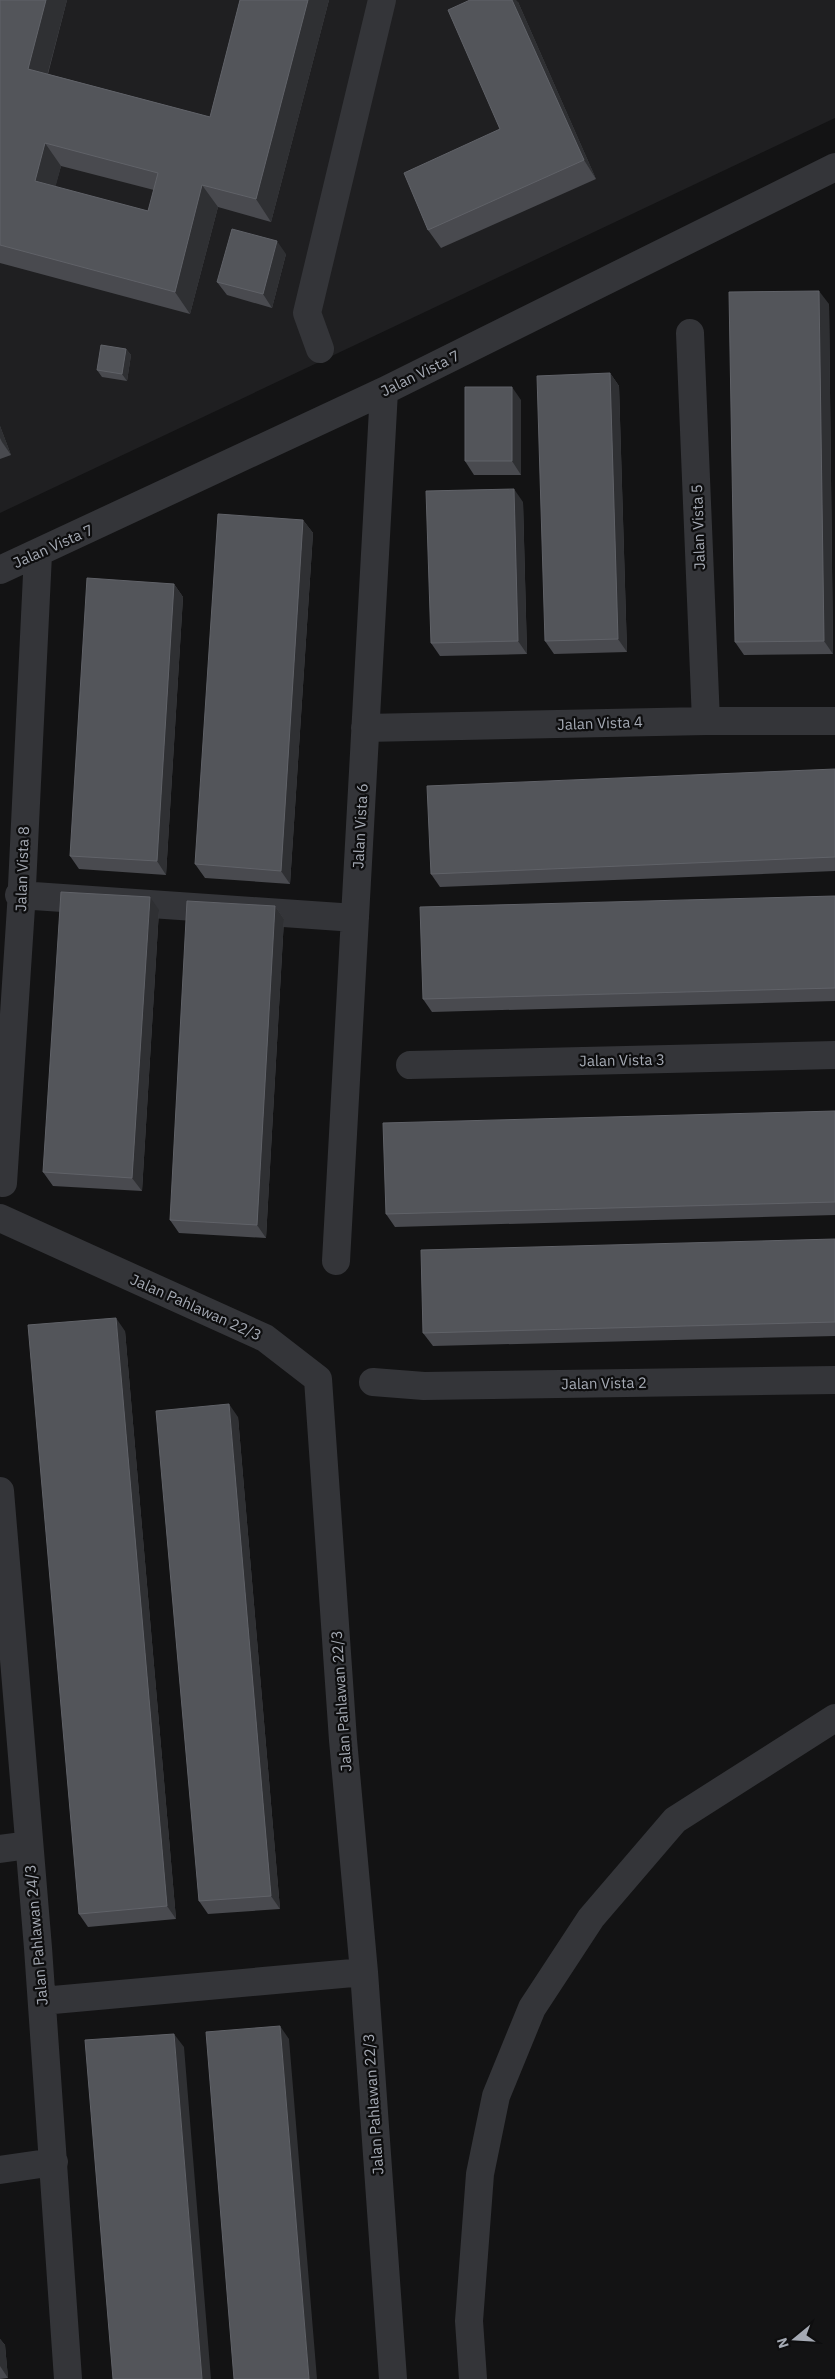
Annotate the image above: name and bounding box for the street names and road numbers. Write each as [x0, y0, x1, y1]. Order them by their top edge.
street label: Jalan Vista 7 [377, 346, 463, 400]
street label: Jalan Vista 5 [687, 484, 709, 570]
street label: Jalan Vista 7 [10, 520, 96, 572]
street label: Jalan Vista 4 [557, 712, 643, 734]
street label: Jalan Vista 6 [348, 783, 372, 869]
street label: Jalan Vista 8 [11, 826, 33, 912]
street label: Jalan Vista 3 [579, 1050, 665, 1070]
street label: Jalan Pahlawan 22/3 [127, 1270, 265, 1344]
street label: Jalan Vista 2 [561, 1373, 647, 1393]
street label: Jalan Pahlawan 22/3 [327, 1630, 355, 1772]
street label: Jalan Pahlawan 24/3 [20, 1864, 52, 2006]
street label: Jalan Pahlawan 22/3 [359, 2033, 387, 2175]

